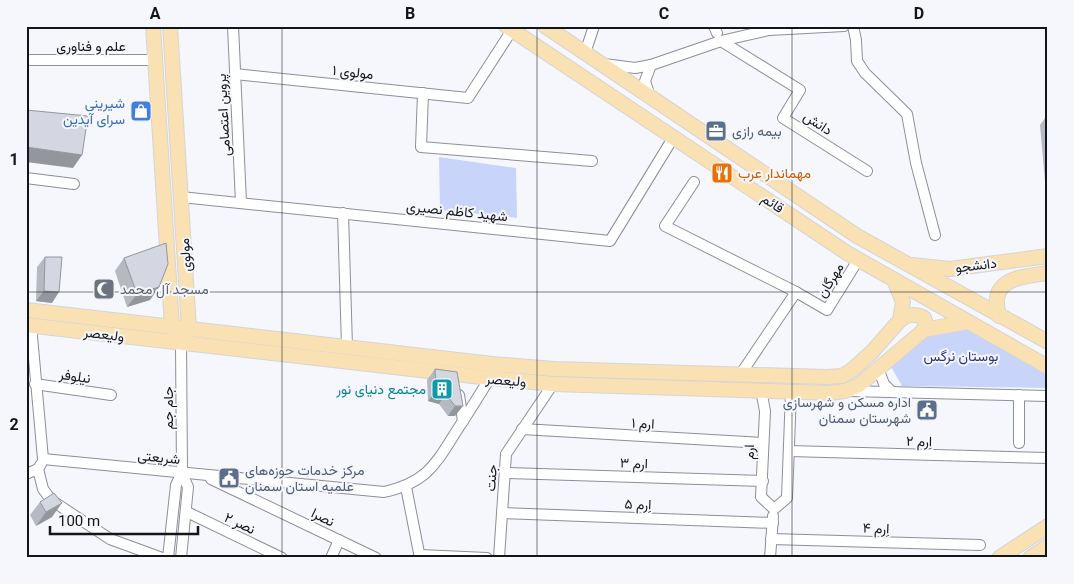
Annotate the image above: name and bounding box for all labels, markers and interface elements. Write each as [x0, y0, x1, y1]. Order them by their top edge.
text: A [150, 4, 161, 23]
text: B [405, 4, 415, 23]
text: C [659, 4, 669, 23]
text: D [914, 4, 924, 23]
street label: علم و فناوری [56, 38, 126, 55]
street label: مولوی ۱ [331, 62, 374, 83]
street label: پروین اعتصامی [213, 73, 235, 157]
place label: شیرینی سرای آیدین [63, 95, 125, 128]
shop icon: شیرینی سرای آیدین [129, 99, 153, 123]
street label: دانش [800, 108, 836, 139]
office icon: بیمه رازی [704, 119, 728, 143]
place label: بیمه رازی [732, 123, 782, 140]
text: 1 [9, 150, 19, 169]
restaurant icon: مهماندار عرب [710, 161, 734, 185]
place label: مهماندار عرب [738, 165, 811, 182]
street label: قائم [758, 190, 787, 217]
street label: شهید کاظم نصیری [405, 198, 509, 225]
street label: مولوی [176, 237, 195, 272]
street label: دانشجو [954, 254, 998, 276]
street label: مهرگان [813, 260, 848, 301]
mosque icon: مسجد آل محمد [92, 277, 116, 301]
place label: مسجد آل محمد [120, 281, 209, 299]
street label: ولیعصر [82, 323, 125, 345]
park label: بوستان نرگس [924, 348, 999, 365]
street label: نیلوفر [57, 366, 92, 387]
street label: ولیعصر [484, 370, 527, 391]
building icon: مجتمع دنیای نور [430, 377, 454, 401]
place label: مجتمع دنیای نور [335, 381, 426, 400]
street label: جام جم [160, 386, 177, 430]
place label: اداره مسکن و شهرسازی شهرستان سمنان [783, 394, 911, 427]
public building icon: اداره مسکن و شهرسازی شهرستان سمنان [915, 398, 939, 422]
street label: ارم ۱ [631, 414, 655, 433]
text: 2 [9, 415, 19, 434]
street label: اِرم ۲ [906, 433, 933, 450]
street label: ارم [741, 444, 758, 460]
street label: شریعتی [137, 447, 181, 468]
street label: ارم ۳ [620, 455, 648, 472]
place label: مرکز خدمات حوزه‌های علمیه استان سمنان [245, 462, 364, 495]
street label: جنت [482, 464, 501, 492]
public building icon: مرکز خدمات حوزه‌های علمیه استان سمنان [217, 466, 241, 490]
street label: اِرم ۵ [624, 496, 652, 513]
scale bar [50, 504, 198, 536]
street label: نصرا [308, 505, 337, 530]
street label: نصر ۲ [222, 509, 258, 538]
text: 100 m [58, 512, 100, 530]
street label: اِرم ۴ [862, 520, 890, 537]

